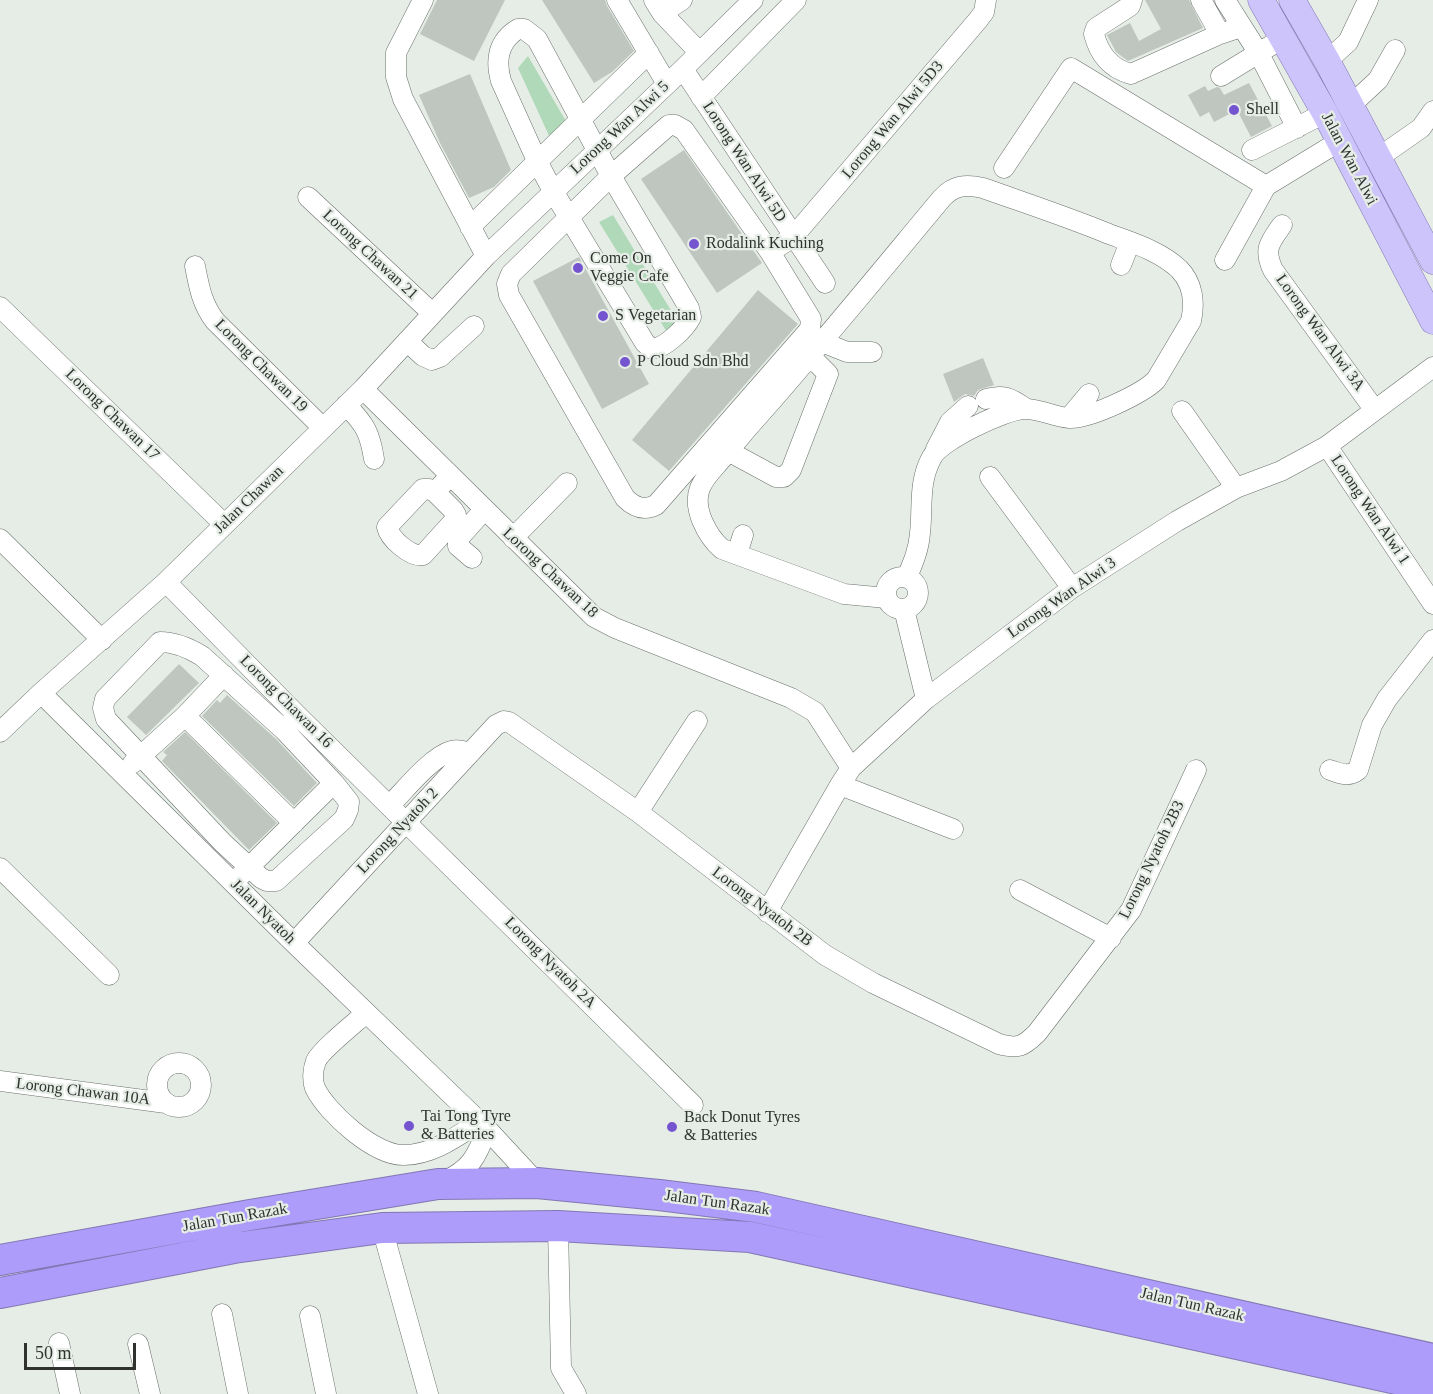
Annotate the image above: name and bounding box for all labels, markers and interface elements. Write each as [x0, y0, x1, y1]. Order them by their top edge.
street label: Lorong Wan Alwi 5D3 [838, 57, 948, 183]
street label: Lorong Wan Alwi 5 [567, 77, 673, 179]
street label: Lorong Wan Alwi 5D [698, 98, 790, 226]
place label: Shell [1246, 100, 1279, 120]
marker: Shell [1227, 103, 1241, 117]
street label: Jalan Wan Alwi [1317, 110, 1381, 208]
street label: Lorong Chawan 21 [318, 206, 422, 304]
place label: Rodalink Kuching [706, 234, 824, 254]
marker: Rodalink Kuching [687, 237, 701, 251]
place label: Come On Veggie Cafe [590, 249, 669, 287]
marker: Come On Veggie Cafe [571, 261, 585, 275]
street label: Lorong Wan Alwi 3A [1271, 271, 1369, 395]
place label: S Vegetarian [615, 306, 696, 326]
marker: S Vegetarian [596, 309, 610, 323]
street label: Lorong Chawan 19 [211, 316, 311, 416]
place label: P Cloud Sdn Bhd [637, 352, 749, 372]
marker: P Cloud Sdn Bhd [618, 355, 632, 369]
street label: Lorong Chawan 17 [61, 365, 163, 465]
street label: Lorong Wan Alwi 1 [1326, 452, 1414, 568]
street label: Jalan Chawan [210, 462, 288, 538]
street label: Lorong Chawan 18 [498, 524, 602, 622]
street label: Lorong Wan Alwi 3 [1004, 553, 1120, 643]
street label: Lorong Chawan 16 [236, 652, 336, 752]
street label: Lorong Nyatoh 2 [353, 784, 443, 878]
street label: Lorong Nyatoh 2B3 [1115, 798, 1189, 922]
street label: Lorong Nyatoh 2B [708, 863, 816, 951]
street label: Jalan Nyatoh [227, 876, 299, 948]
street label: Lorong Nyatoh 2A [500, 913, 600, 1013]
street label: Lorong Chawan 10A [15, 1074, 151, 1110]
place label: Tai Tong Tyre & Batteries [421, 1107, 511, 1145]
place label: Back Donut Tyres & Batteries [684, 1108, 800, 1146]
marker: Tai Tong Tyre & Batteries [402, 1119, 416, 1133]
marker: Back Donut Tyres & Batteries [665, 1120, 679, 1134]
street label: Jalan Tun Razak [663, 1186, 771, 1220]
street label: Jalan Tun Razak [181, 1199, 289, 1237]
street label: Jalan Tun Razak [1138, 1284, 1246, 1326]
scale bar [27, 1331, 140, 1369]
text: 50 m [35, 1343, 72, 1363]

